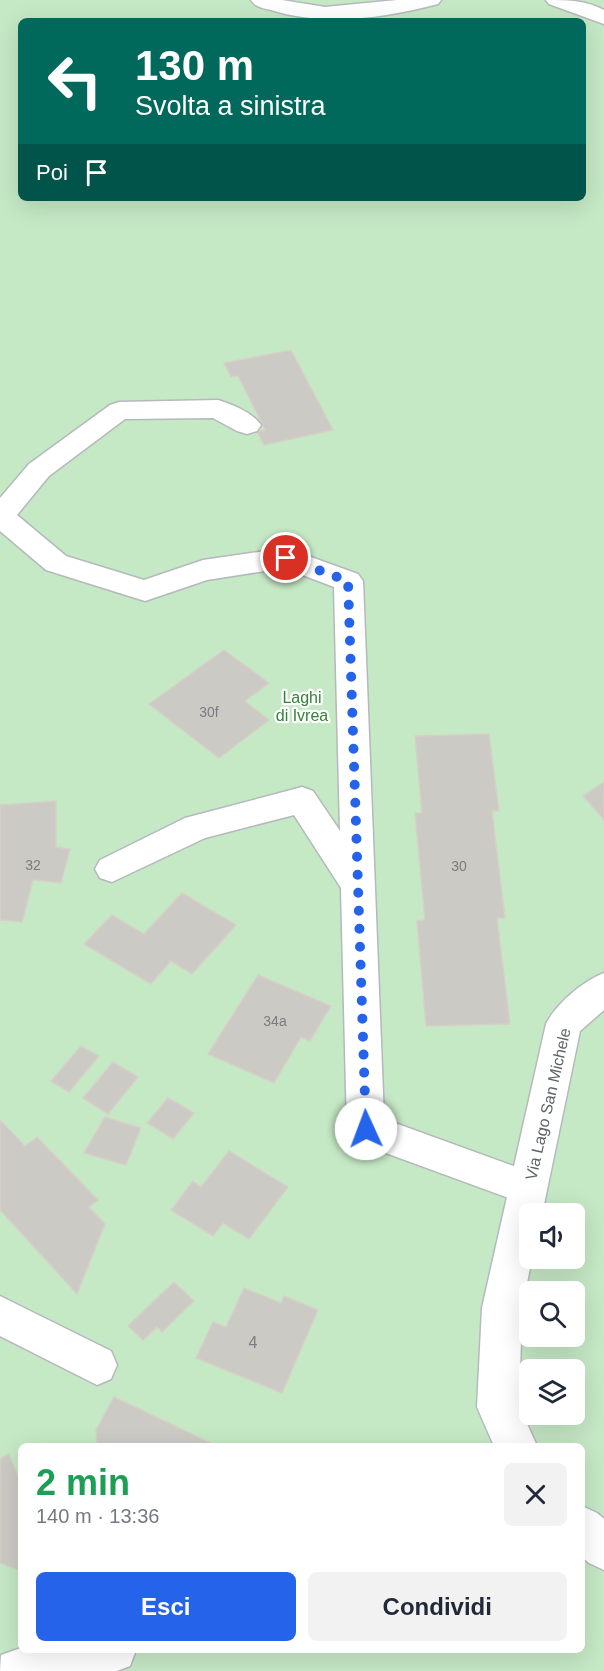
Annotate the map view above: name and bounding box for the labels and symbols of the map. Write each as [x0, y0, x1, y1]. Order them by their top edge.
pin [260, 532, 311, 583]
park label: Laghi di Ivrea [276, 689, 328, 724]
house number: 30f [199, 704, 219, 720]
house number: 32 [25, 857, 41, 873]
house number: 30 [451, 858, 467, 874]
house number: 34a [263, 1013, 287, 1029]
street label: Via Lago San Michele [522, 1026, 574, 1182]
position arrow [334, 1097, 398, 1161]
house number: 4 [249, 1334, 258, 1351]

